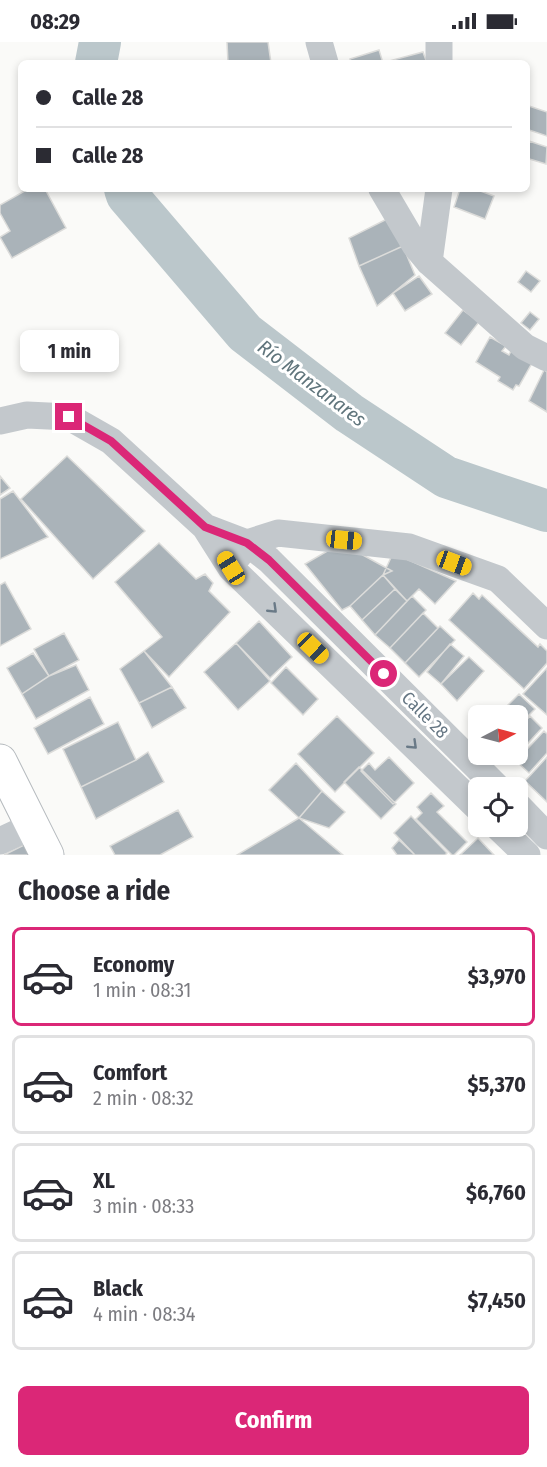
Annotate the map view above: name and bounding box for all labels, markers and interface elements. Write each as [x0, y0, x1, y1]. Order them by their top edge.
text: 08:29 [30, 8, 80, 35]
text: Calle 28 [72, 84, 143, 111]
text: Calle 28 [72, 142, 143, 169]
callout: 1 min [20, 330, 118, 372]
water label: Río Manzanares [253, 335, 371, 432]
text: 1 min [48, 339, 91, 363]
route end [55, 403, 82, 430]
car [325, 529, 363, 551]
car [214, 548, 248, 588]
car [434, 548, 474, 578]
one-way arrow [266, 602, 276, 613]
car [294, 629, 332, 667]
route start [370, 660, 397, 687]
street label: Calle 28 [397, 687, 453, 743]
north arrow [468, 705, 528, 765]
map controls [468, 705, 528, 837]
one-way arrow [405, 737, 416, 748]
button: locate [468, 777, 528, 837]
text: Choose a ride [18, 875, 170, 907]
icon: car [21, 950, 75, 1004]
text: Economy [93, 951, 174, 978]
text: $3,970 [468, 963, 526, 990]
text: 1 min · 08:31 [93, 978, 191, 1002]
icon: car [21, 1058, 75, 1112]
text: Comfort [93, 1059, 167, 1086]
text: $5,370 [467, 1071, 526, 1098]
text: 2 min · 08:32 [93, 1086, 194, 1110]
icon: car [21, 1166, 75, 1220]
text: XL [93, 1167, 115, 1194]
text: $6,760 [466, 1179, 526, 1206]
text: 3 min · 08:33 [93, 1194, 194, 1218]
icon: car [21, 1274, 75, 1328]
text: Black [93, 1275, 143, 1302]
text: $7,450 [468, 1287, 526, 1314]
text: 4 min · 08:34 [93, 1302, 195, 1326]
button: Confirm [18, 1386, 529, 1455]

